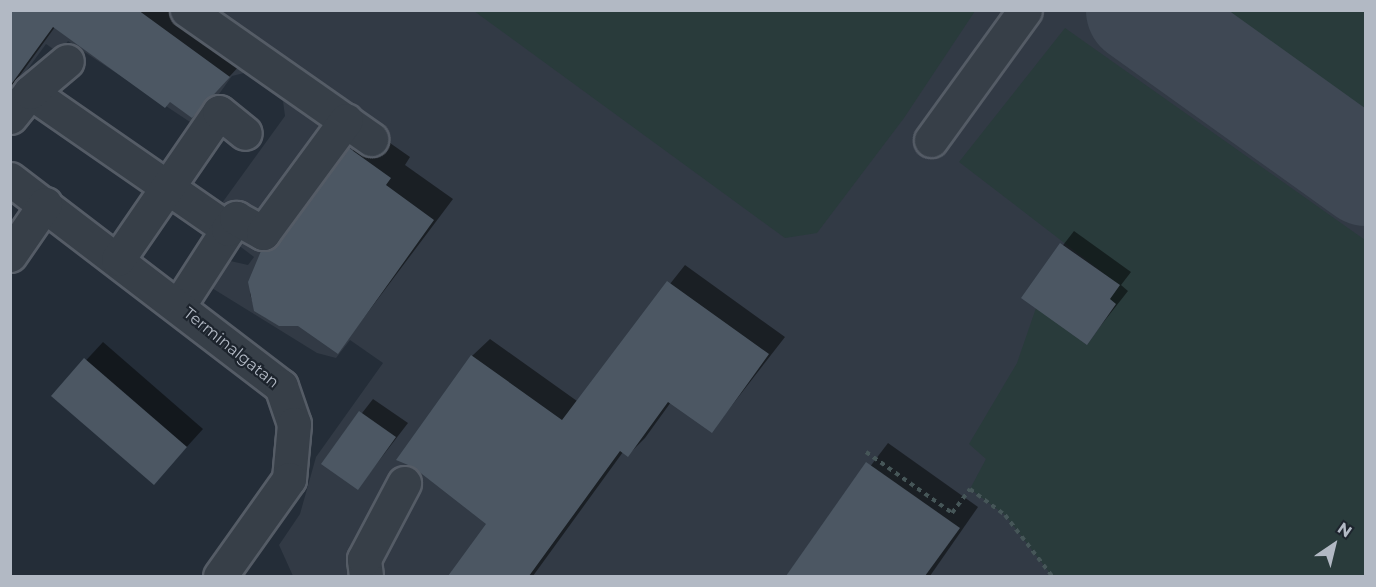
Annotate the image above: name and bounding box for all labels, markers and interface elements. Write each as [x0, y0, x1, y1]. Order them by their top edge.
street label: Terminalgatan [180, 304, 282, 392]
north arrow [1304, 515, 1364, 575]
text: N [1334, 518, 1355, 541]

